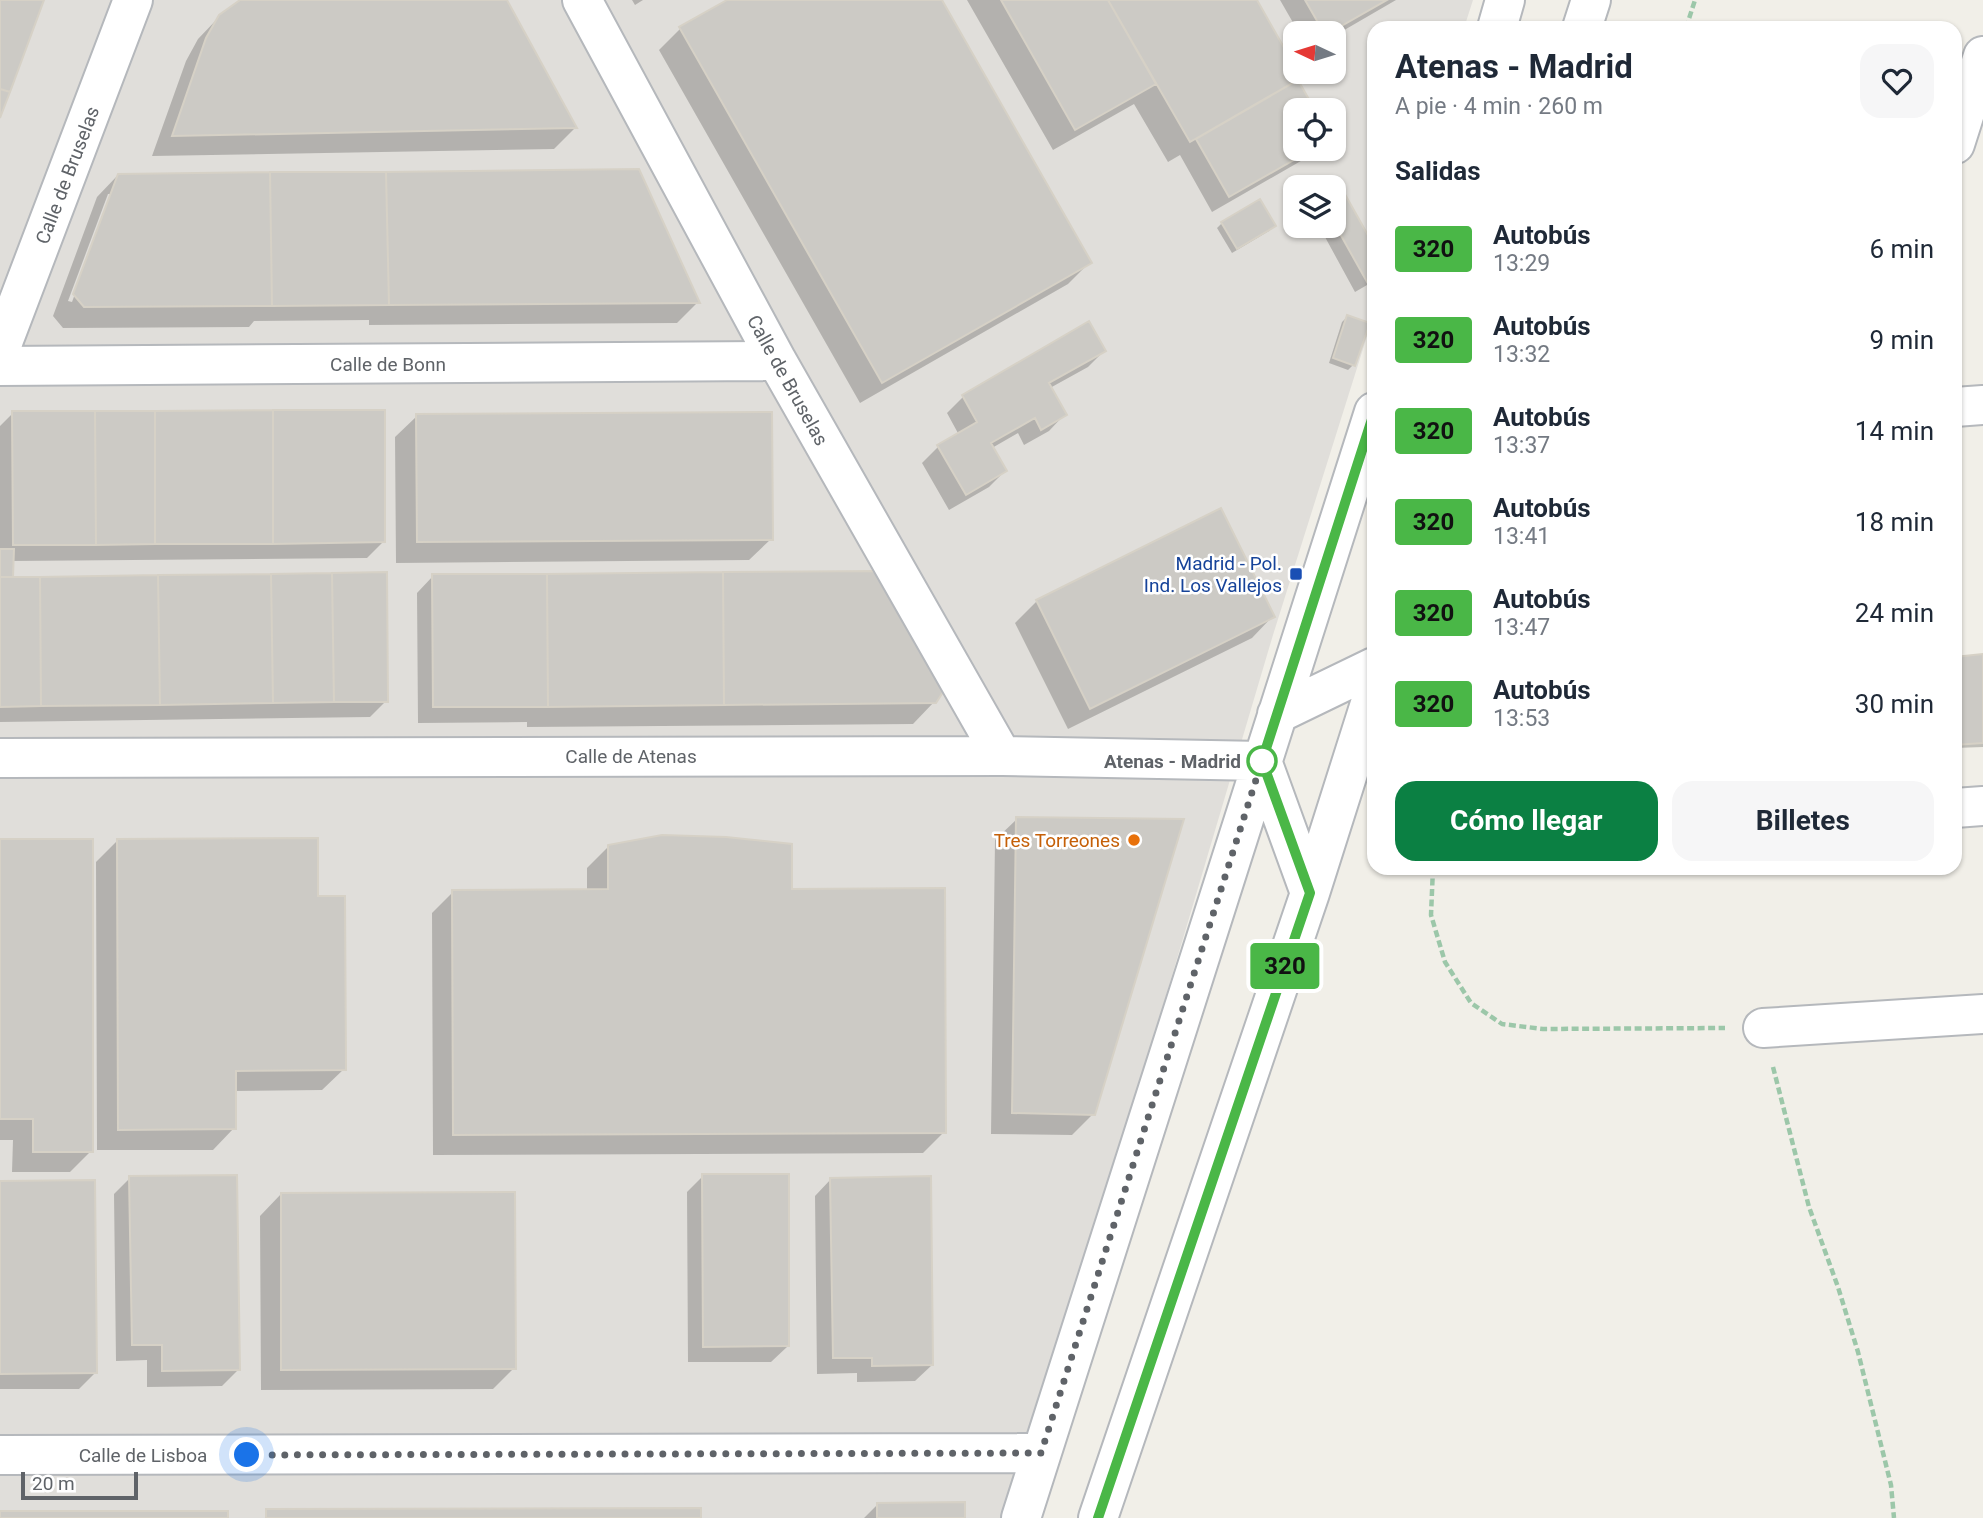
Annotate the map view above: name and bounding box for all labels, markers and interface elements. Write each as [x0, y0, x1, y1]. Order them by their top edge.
north arrow [1283, 21, 1346, 84]
map controls [1283, 21, 1346, 238]
button: heart [1860, 44, 1934, 118]
text: Atenas - Madrid [1395, 47, 1633, 86]
text: A pie · 4 min · 260 m [1395, 93, 1603, 120]
button: locate [1283, 98, 1346, 161]
street label: Calle de Bruselas [31, 103, 104, 247]
text: Salidas [1395, 156, 1481, 186]
button: layers [1283, 175, 1346, 238]
text: Autobús [1493, 220, 1591, 250]
text: 6 min [1869, 234, 1934, 264]
text: 320 [1413, 235, 1454, 263]
text: 13:29 [1493, 250, 1550, 277]
street label: Calle de Bruselas [742, 311, 833, 450]
text: Autobús [1493, 311, 1591, 341]
text: 9 min [1869, 325, 1934, 355]
text: 320 [1413, 326, 1454, 354]
text: 13:32 [1493, 341, 1550, 368]
street label: Calle de Bonn [330, 353, 446, 376]
text: Autobús [1493, 402, 1591, 432]
text: 14 min [1855, 416, 1934, 446]
text: 320 [1413, 417, 1454, 445]
text: 13:37 [1493, 432, 1550, 459]
text: Autobús [1493, 493, 1591, 523]
text: 18 min [1855, 507, 1934, 537]
text: 320 [1413, 508, 1454, 536]
text: 13:41 [1493, 523, 1550, 550]
place label: Madrid - Pol. Ind. Los Vallejos [1144, 552, 1282, 597]
marker: Madrid - Pol. Ind. Los Vallejos [1288, 566, 1304, 582]
text: Autobús [1493, 584, 1591, 614]
text: 24 min [1855, 598, 1934, 628]
text: 320 [1413, 599, 1454, 627]
text: 13:47 [1493, 614, 1550, 641]
text: Autobús [1493, 675, 1591, 705]
text: 30 min [1855, 689, 1934, 719]
text: 320 [1413, 690, 1454, 718]
text: 13:53 [1493, 705, 1550, 732]
street label: Calle de Atenas [565, 745, 697, 768]
marker: Atenas - Madrid [1247, 746, 1277, 776]
place label: Atenas - Madrid [1104, 750, 1241, 773]
button: Cómo llegar [1395, 781, 1658, 861]
button: Billetes [1672, 781, 1934, 861]
place label: Tres Torreones [994, 829, 1120, 852]
marker: Tres Torreones [1126, 832, 1142, 848]
line badge: 320 [1245, 943, 1325, 989]
text: 320 [1264, 952, 1306, 980]
your location [229, 1437, 264, 1472]
street label: Calle de Lisboa [79, 1444, 207, 1467]
scale bar [21, 1469, 138, 1501]
text: 20 m [32, 1472, 75, 1495]

